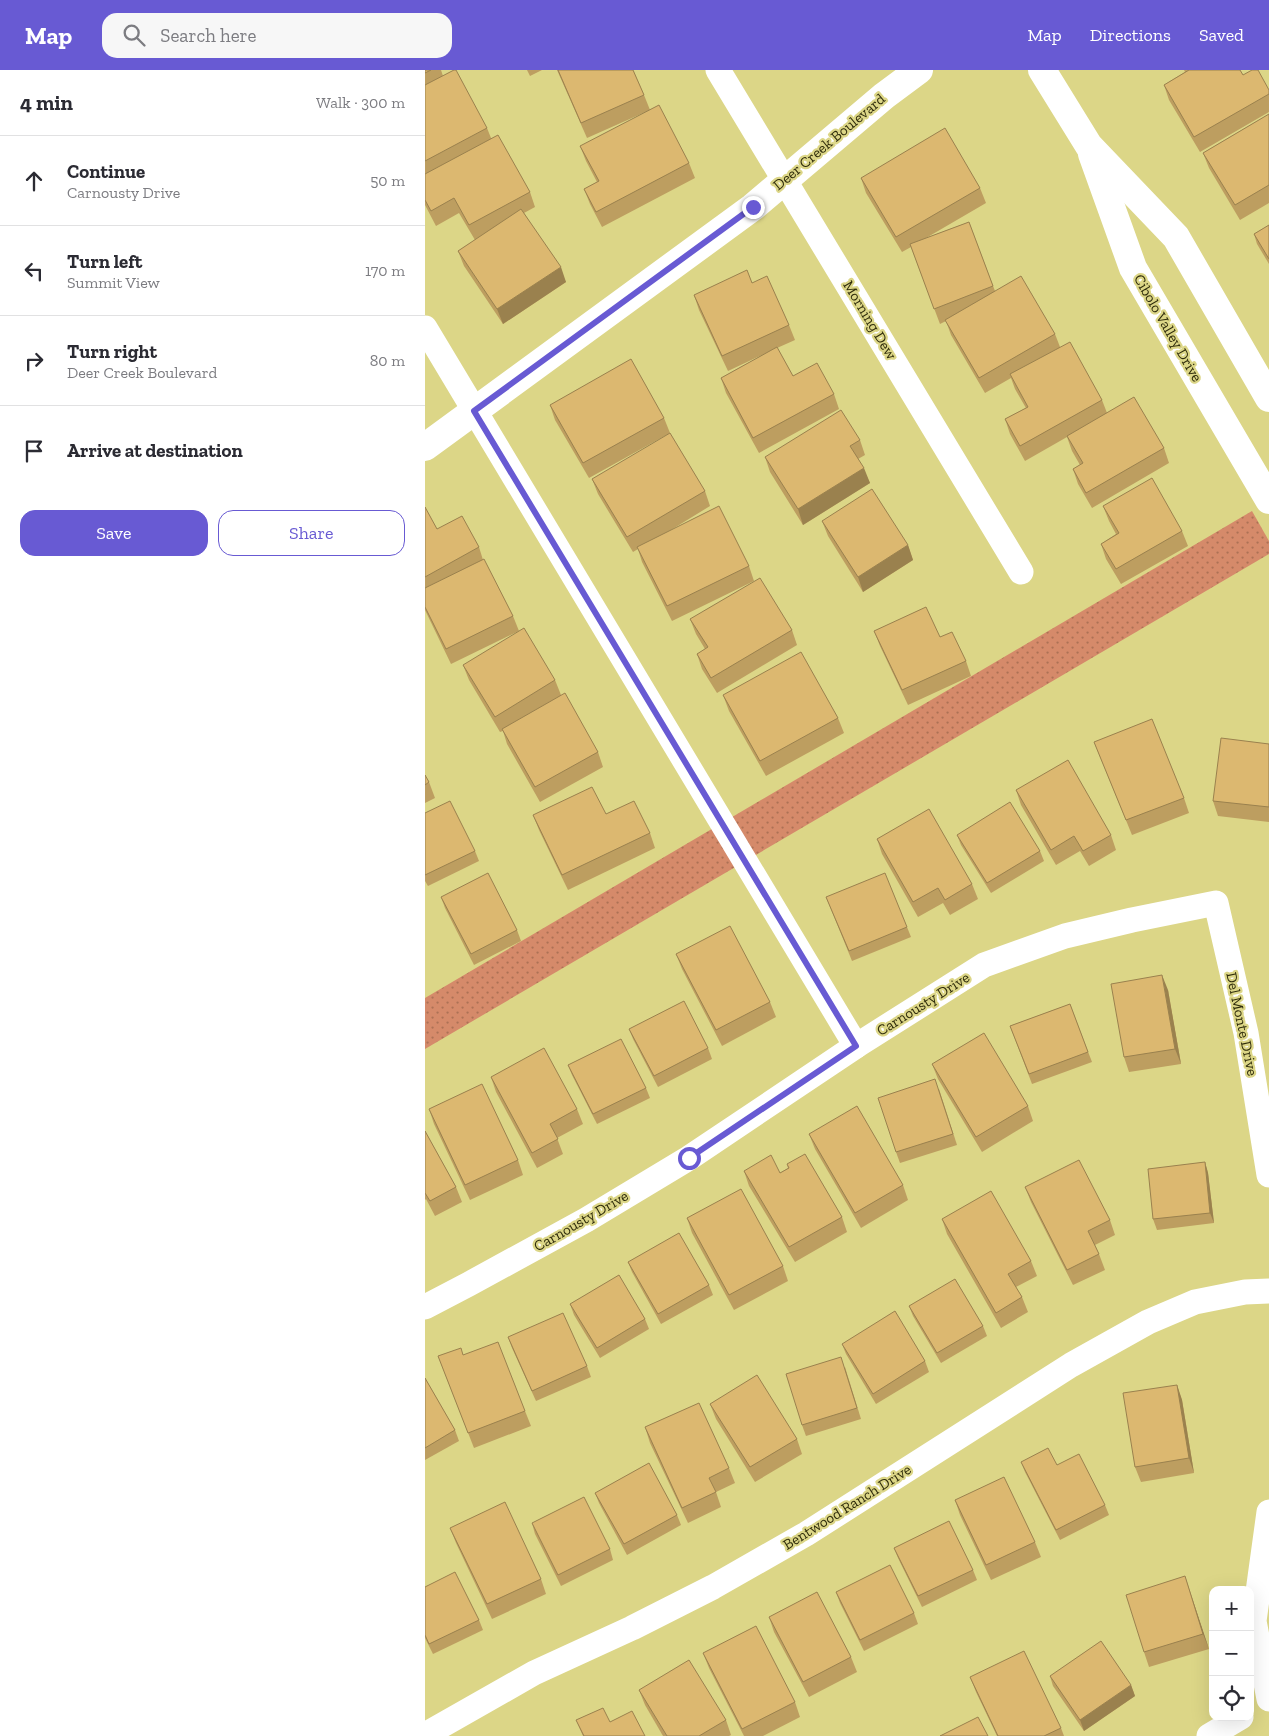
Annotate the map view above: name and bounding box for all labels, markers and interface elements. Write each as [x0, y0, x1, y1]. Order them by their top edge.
search box [102, 13, 452, 58]
text: Map [25, 21, 72, 50]
icon: search [120, 21, 148, 49]
text: Search here [160, 24, 257, 47]
text: Map [1027, 24, 1062, 46]
text: Directions [1090, 24, 1171, 46]
text: Saved [1199, 24, 1244, 46]
street label: Deer Creek Boulevard [769, 89, 889, 194]
text: 4 min [20, 90, 73, 115]
text: Walk · 300 m [316, 93, 405, 112]
text: Continue [67, 160, 145, 183]
icon: ahead [20, 167, 48, 195]
text: 50 m [370, 171, 405, 190]
text: Carnousty Drive [67, 183, 180, 202]
route end [742, 196, 765, 219]
text: Turn left [67, 250, 142, 273]
icon: left [20, 257, 48, 285]
text: 170 m [365, 261, 405, 280]
street label: Cibolo Valley Drive [1130, 271, 1206, 385]
text: Summit View [67, 273, 160, 292]
street label: Morning Dew [839, 277, 901, 363]
text: Turn right [67, 340, 157, 363]
icon: right [20, 347, 48, 375]
text: 80 m [370, 351, 405, 370]
text: Deer Creek Boulevard [67, 363, 217, 382]
icon: arrive [20, 437, 48, 465]
text: Arrive at destination [67, 439, 243, 462]
button: Save [20, 510, 208, 556]
button: Share [218, 510, 405, 556]
street label: Carnousty Drive [873, 968, 973, 1040]
street label: Del Monte Drive [1222, 971, 1262, 1077]
route start [678, 1147, 701, 1170]
street label: Carnousty Drive [531, 1187, 631, 1255]
street label: Bentwood Ranch Drive [780, 1460, 914, 1554]
map controls [1209, 1586, 1254, 1721]
button: + [1209, 1586, 1254, 1631]
button: − [1209, 1631, 1254, 1676]
button: locate [1209, 1676, 1254, 1721]

